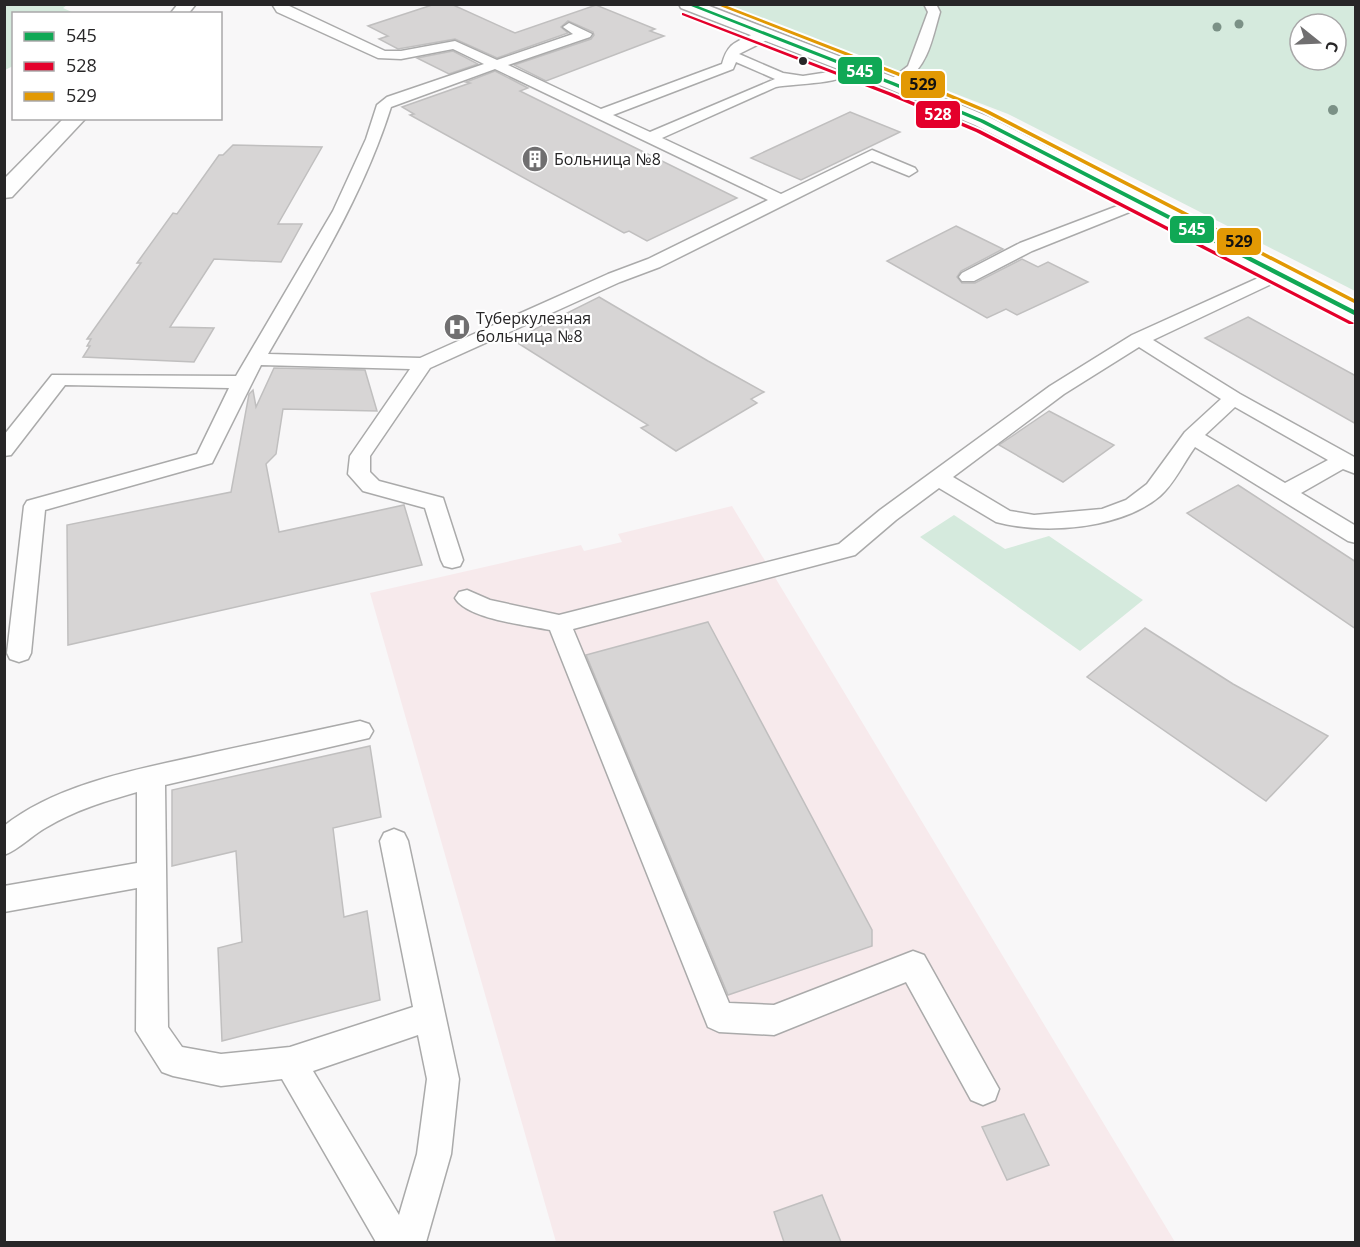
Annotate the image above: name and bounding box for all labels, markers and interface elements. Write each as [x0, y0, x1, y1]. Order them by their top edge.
legend [12, 12, 222, 120]
north arrow [1288, 12, 1348, 72]
text: 545 [66, 23, 97, 47]
text: С [1320, 38, 1344, 55]
text: 528 [66, 53, 97, 77]
unlabelled marker [797, 55, 809, 67]
line badge: 545 [837, 56, 883, 85]
text: 545 [846, 60, 874, 82]
line badge: 529 [900, 70, 946, 99]
text: 529 [909, 73, 937, 95]
text: 529 [66, 83, 97, 107]
line badge: 528 [915, 100, 961, 129]
text: 528 [924, 103, 952, 125]
building icon: Больница №8 [520, 144, 550, 174]
place label: Больница №8 [554, 148, 661, 170]
line badge: 545 [1169, 215, 1215, 244]
text: 545 [1178, 218, 1206, 240]
line badge: 529 [1216, 227, 1262, 256]
text: 529 [1225, 230, 1253, 252]
place label: Туберкулезная больница №8 [476, 307, 591, 347]
hospital icon: Туберкулезная больница №8 [442, 312, 472, 342]

